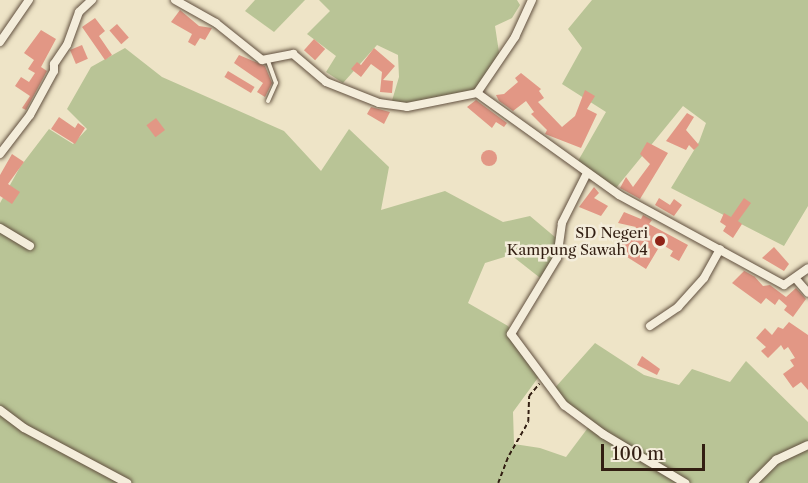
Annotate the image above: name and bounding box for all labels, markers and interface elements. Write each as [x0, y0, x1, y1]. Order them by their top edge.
place label: SD Negeri Kampung Sawah 04 [507, 223, 648, 258]
marker: SD Negeri Kampung Sawah 04 [653, 234, 667, 248]
scale bar [604, 432, 708, 470]
text: 100 m [612, 443, 664, 465]

